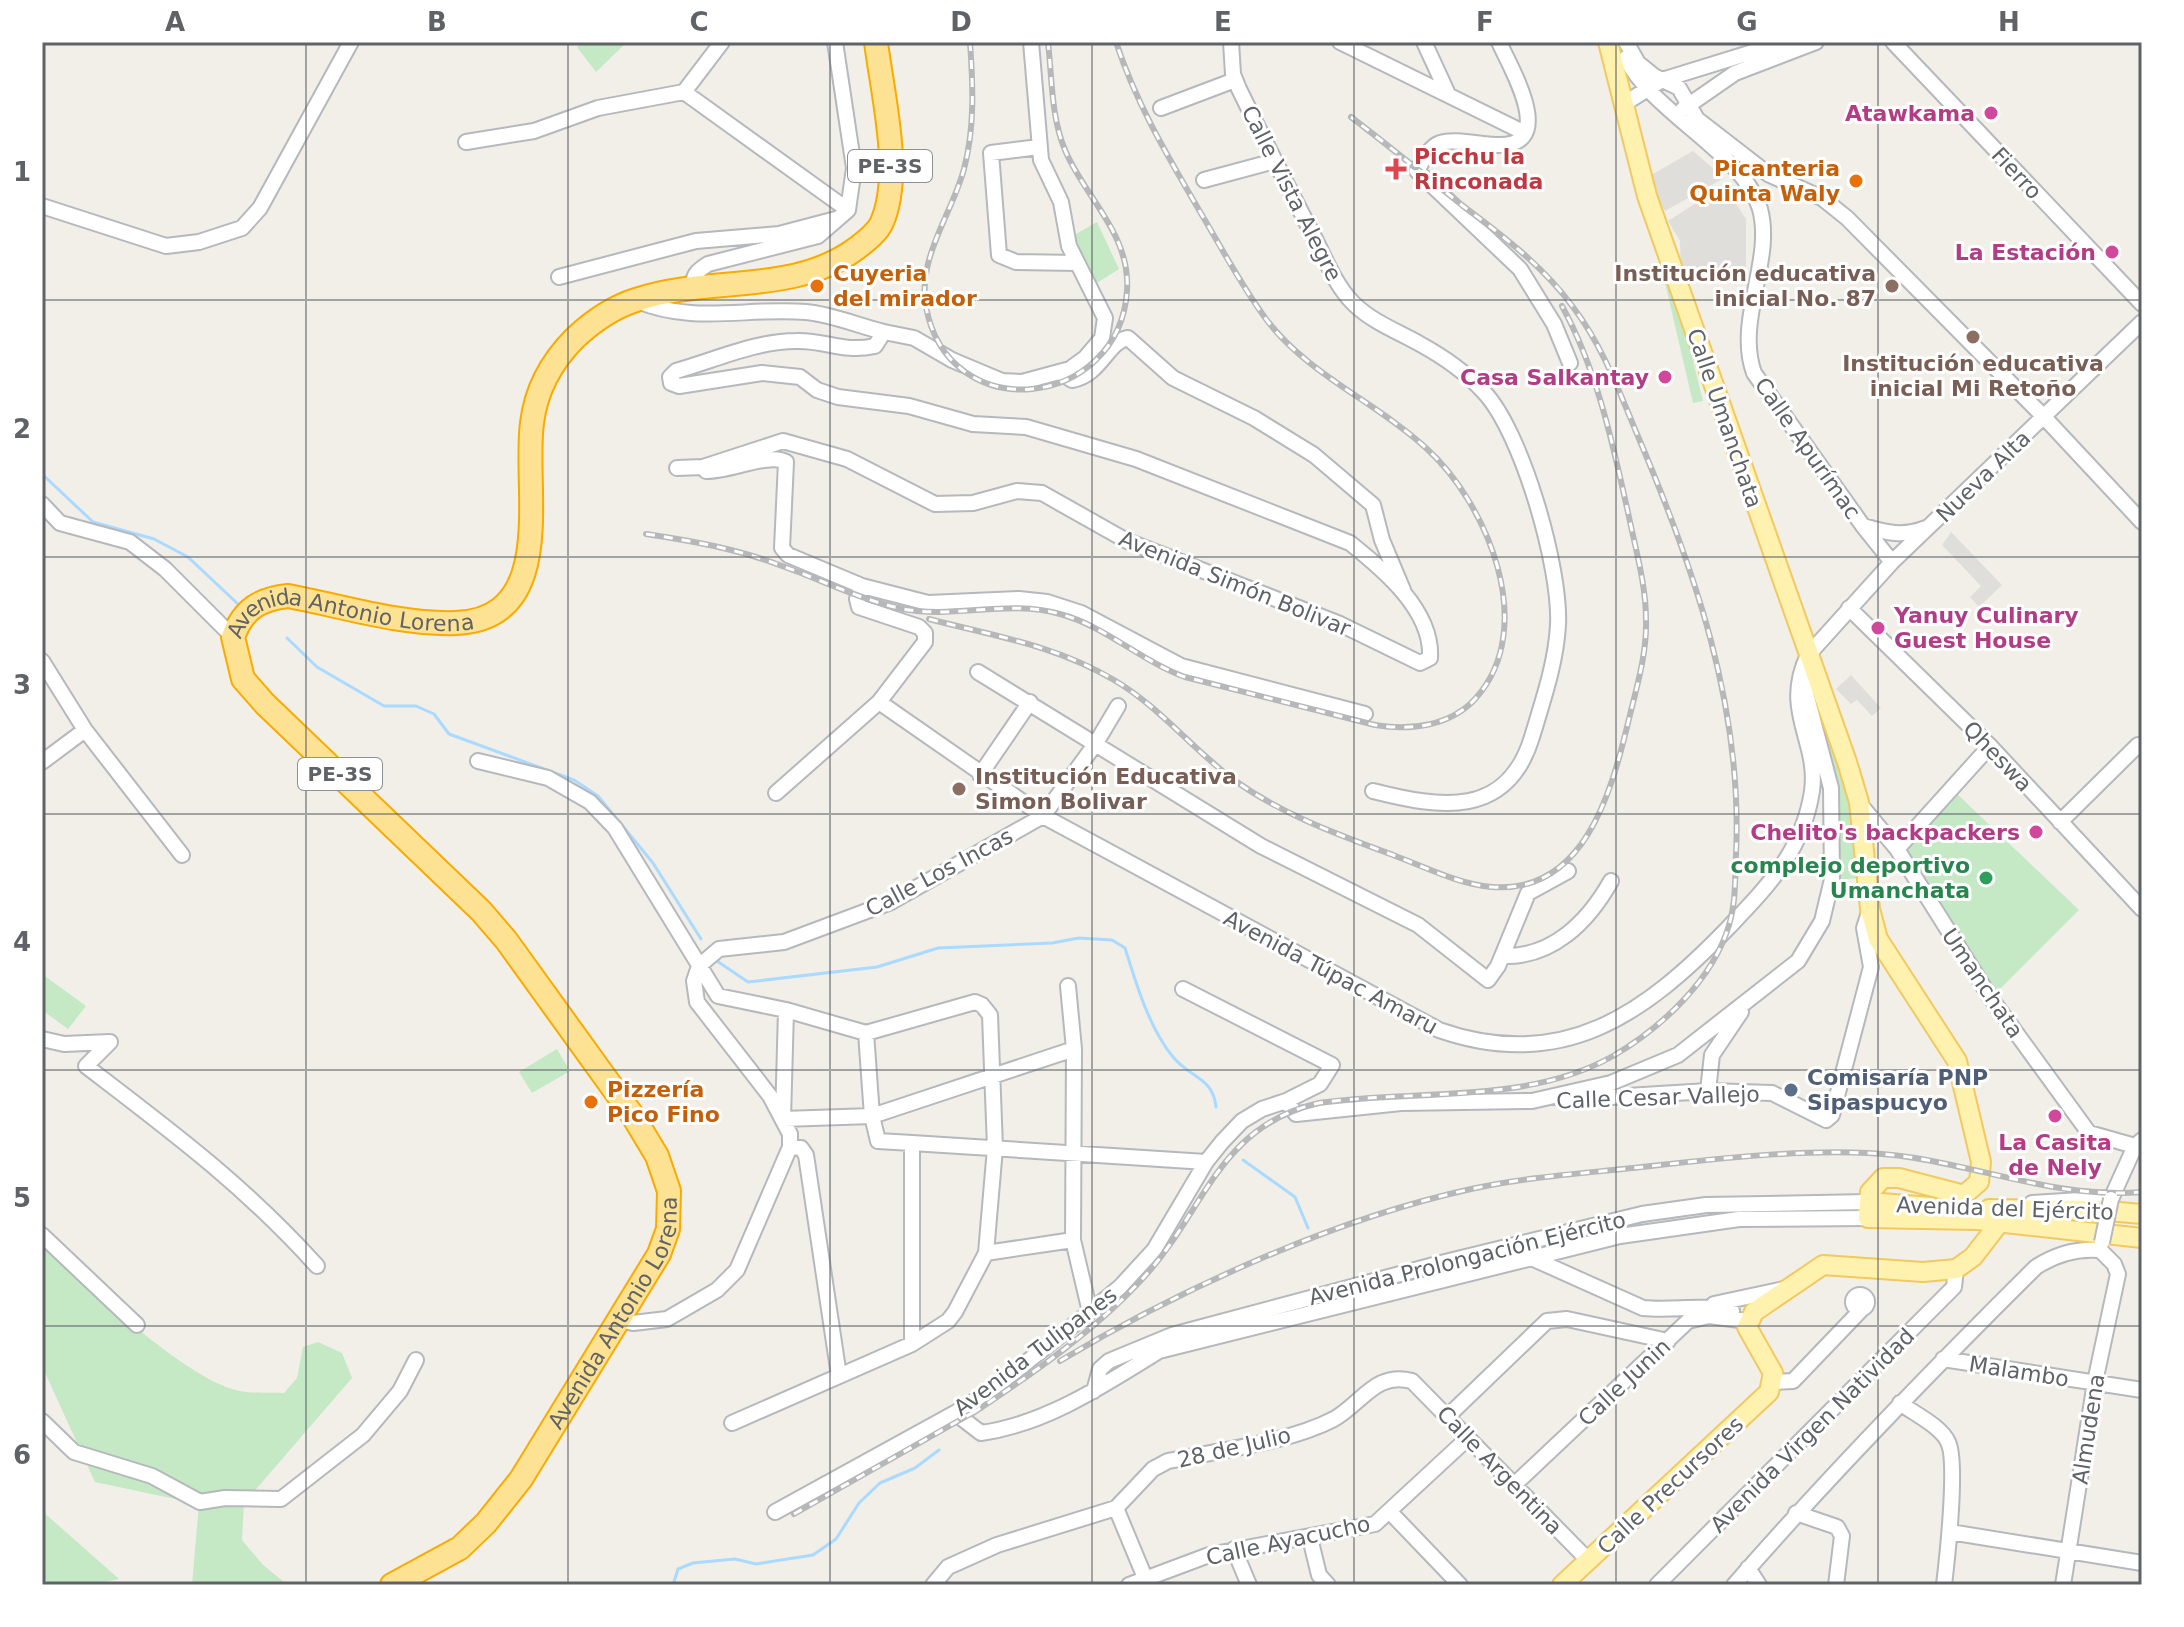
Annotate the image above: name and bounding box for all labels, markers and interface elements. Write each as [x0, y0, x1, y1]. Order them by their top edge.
text: A [165, 7, 185, 37]
text: B [427, 7, 447, 37]
text: C [689, 7, 709, 37]
text: D [950, 7, 972, 37]
text: E [1214, 7, 1232, 37]
text: F [1476, 7, 1494, 37]
text: G [1736, 7, 1758, 37]
text: H [1998, 7, 2020, 37]
street label: Calle Vista Alegre [1236, 101, 1347, 285]
place label: Atawkama [1845, 101, 1975, 126]
marker: Atawkama [1982, 104, 2000, 122]
street label: Fierro [1987, 142, 2047, 204]
place label: Picchu la Rinconada [1414, 144, 1543, 194]
road number: PE-3S [848, 150, 932, 182]
place label: Picanteria Quinta Waly [1689, 156, 1840, 206]
text: 1 [13, 157, 31, 187]
marker: Picchu la Rinconada [1385, 158, 1407, 180]
marker: Picanteria Quinta Waly [1847, 172, 1865, 190]
place label: La Estación [1955, 240, 2096, 265]
marker: La Estación [2103, 243, 2121, 261]
place label: Cuyeria del mirador [833, 261, 977, 311]
place label: Institución educativa inicial No. 87 [1614, 261, 1876, 311]
marker: Cuyeria del mirador [808, 277, 826, 295]
marker: Institución educativa inicial No. 87 [1883, 277, 1901, 295]
street label: Calle Umanchata [1682, 325, 1767, 511]
marker: Institución educativa inicial Mi Retoño [1964, 328, 1982, 346]
place label: Institución educativa inicial Mi Retoño [1842, 351, 2104, 401]
place label: Casa Salkantay [1460, 365, 1649, 390]
marker: Casa Salkantay [1656, 368, 1674, 386]
street label: Calle Apurímac [1750, 373, 1866, 524]
text: 2 [13, 414, 31, 444]
street label: Nueva Alta [1931, 425, 2035, 527]
street label: Avenida Simón Bolivar [1116, 526, 1355, 642]
street label: Avenida Antonio Lorena [222, 584, 476, 642]
place label: Yanuy Culinary Guest House [1893, 603, 2079, 653]
marker: Yanuy Culinary Guest House [1869, 619, 1887, 637]
text: 3 [13, 670, 31, 700]
street label: Qheswa [1958, 716, 2037, 797]
road number: PE-3S [298, 758, 382, 790]
place label: Institución Educativa Simon Bolivar [975, 764, 1237, 814]
marker: Institución Educativa Simon Bolivar [950, 780, 968, 798]
place label: Chelito's backpackers [1750, 820, 2020, 845]
street label: Calle Los Incas [861, 823, 1017, 922]
marker: Chelito's backpackers [2027, 823, 2045, 841]
place label: complejo deportivo Umanchata [1731, 853, 1970, 903]
marker: complejo deportivo Umanchata [1977, 869, 1995, 887]
street label: Avenida Túpac Amaru [1220, 905, 1442, 1039]
street label: Umanchata [1937, 924, 2028, 1043]
text: 4 [13, 927, 31, 957]
place label: Comisaría PNP Sipaspucyo [1807, 1065, 1988, 1115]
place label: Pizzería Pico Fino [607, 1077, 720, 1127]
street label: Calle Cesar Vallejo [1556, 1081, 1760, 1114]
marker: Comisaría PNP Sipaspucyo [1782, 1081, 1800, 1099]
marker: Pizzería Pico Fino [582, 1093, 600, 1111]
marker: La Casita de Nely [2046, 1107, 2064, 1125]
place label: La Casita de Nely [1998, 1130, 2112, 1180]
text: 5 [13, 1183, 31, 1213]
street label: Avenida del Ejército [1896, 1192, 2114, 1225]
street label: Avenida Antonio Lorena [543, 1196, 682, 1433]
street label: Avenida Prolongación Ejército [1306, 1207, 1628, 1310]
street label: Avenida Tulipanes [949, 1282, 1122, 1421]
street label: Avenida Virgen Natividad [1705, 1323, 1919, 1537]
street label: Calle Junin [1573, 1334, 1675, 1431]
street label: Malambo [1967, 1351, 2071, 1392]
street label: Almudena [2067, 1372, 2110, 1486]
street label: Calle Argentina [1432, 1401, 1567, 1540]
street label: Calle Precursores [1592, 1411, 1748, 1559]
street label: 28 de Julio [1175, 1422, 1293, 1473]
text: 6 [13, 1440, 31, 1470]
street label: Calle Ayacucho [1204, 1511, 1372, 1570]

